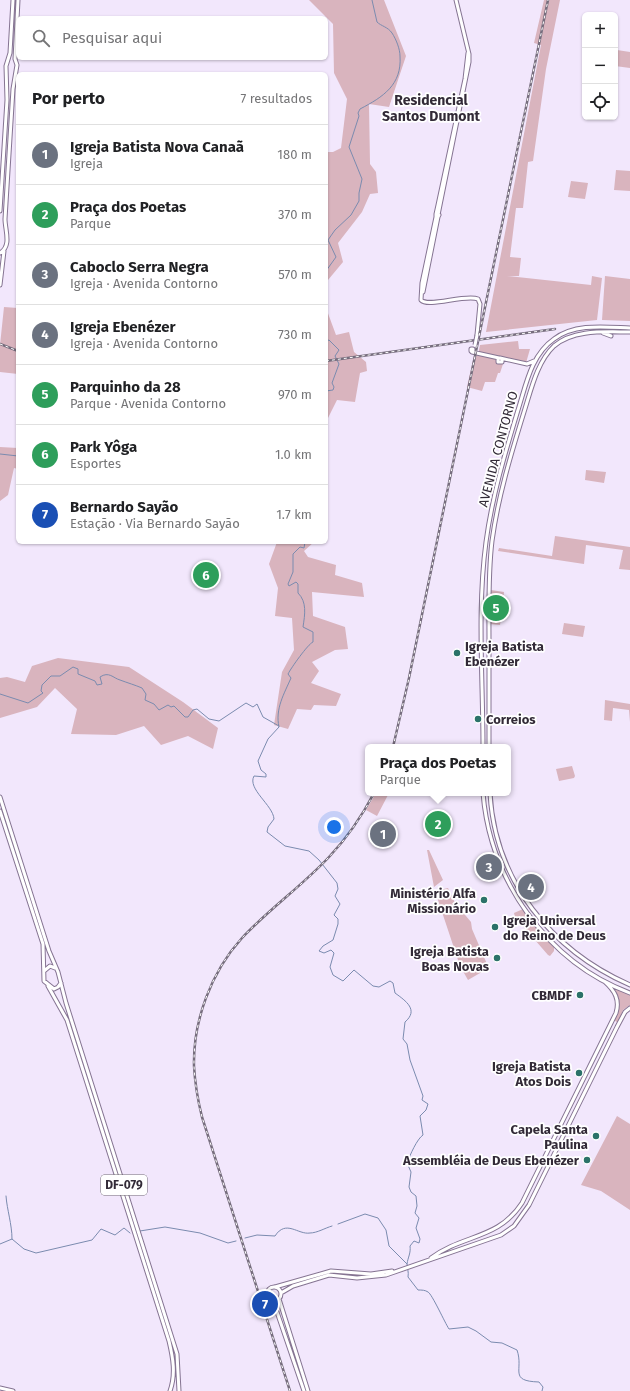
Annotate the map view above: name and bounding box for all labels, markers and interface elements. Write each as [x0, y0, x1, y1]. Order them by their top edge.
map controls [582, 12, 618, 120]
button: + [582, 12, 618, 48]
search box [16, 16, 328, 60]
icon: search [30, 27, 52, 49]
text: Pesquisar aqui [62, 29, 162, 47]
button: − [582, 48, 618, 84]
button: locate [582, 84, 618, 120]
text: Por perto [32, 88, 105, 109]
text: 7 resultados [241, 91, 312, 106]
district label: Residencial Santos Dumont [382, 92, 480, 125]
text: Igreja Batista Nova Canaã [70, 138, 244, 156]
text: 1 [42, 147, 48, 162]
text: 180 m [277, 147, 312, 162]
text: Igreja [70, 156, 103, 171]
text: Praça dos Poetas [70, 198, 186, 216]
text: 2 [42, 207, 48, 222]
text: 370 m [278, 207, 312, 222]
text: Parque [70, 216, 111, 231]
text: Caboclo Serra Negra [70, 258, 209, 276]
text: 3 [42, 267, 48, 282]
text: 570 m [278, 267, 312, 282]
text: Igreja · Avenida Contorno [70, 276, 218, 291]
text: Igreja Ebenézer [70, 318, 175, 336]
text: 4 [41, 327, 49, 342]
text: 730 m [278, 327, 312, 342]
text: Igreja · Avenida Contorno [70, 336, 218, 351]
text: Parquinho da 28 [70, 378, 181, 396]
text: 5 [42, 387, 48, 402]
text: 970 m [278, 387, 312, 402]
street label: AVENIDA CONTORNO [475, 389, 521, 509]
text: Parque · Avenida Contorno [70, 396, 226, 411]
text: Park Yôga [70, 438, 137, 456]
text: 6 [41, 447, 49, 462]
text: 1.0 km [275, 447, 312, 462]
text: Esportes [70, 456, 121, 471]
text: Bernardo Sayão [70, 498, 178, 516]
text: 7 [42, 507, 48, 522]
text: 1.7 km [276, 507, 312, 522]
text: Estação · Via Bernardo Sayão [70, 516, 240, 531]
pin: 6 [193, 560, 219, 590]
pin: 5 [483, 593, 509, 623]
place label: Igreja Batista Ebenézer [465, 639, 544, 669]
marker: Igreja Batista Ebenézer [452, 648, 462, 658]
place label: Correios [486, 712, 536, 727]
marker: Correios [473, 714, 483, 724]
popup [365, 744, 511, 796]
text: Praça dos Poetas [380, 754, 496, 772]
text: Parque [380, 772, 421, 787]
pin: 2 [425, 809, 451, 839]
your location [324, 817, 344, 837]
pin: 1 [370, 819, 396, 849]
pin: 3 [476, 852, 502, 882]
pin: 4 [518, 872, 544, 902]
place label: Ministério Alfa Missionário [390, 886, 476, 916]
marker: Ministério Alfa Missionário [479, 895, 489, 905]
place label: Igreja Universal do Reino de Deus [503, 913, 606, 943]
marker: Igreja Universal do Reino de Deus [490, 922, 500, 932]
place label: Igreja Batista Boas Novas [410, 944, 490, 974]
marker: Igreja Batista Boas Novas [492, 953, 502, 963]
place label: CBMDF [531, 988, 573, 1003]
marker: CBMDF [575, 990, 585, 1000]
place label: Igreja Batista Atos Dois [492, 1059, 572, 1089]
marker: Igreja Batista Atos Dois [574, 1068, 584, 1078]
place label: Capela Santa Paulina [511, 1122, 588, 1152]
marker: Capela Santa Paulina [591, 1131, 601, 1141]
place label: Assembléia de Deus Ebenézer [402, 1153, 580, 1168]
marker: Assembléia de Deus Ebenézer [582, 1155, 592, 1165]
road number: DF-079 [101, 1175, 147, 1195]
pin: 7 [252, 1289, 278, 1319]

